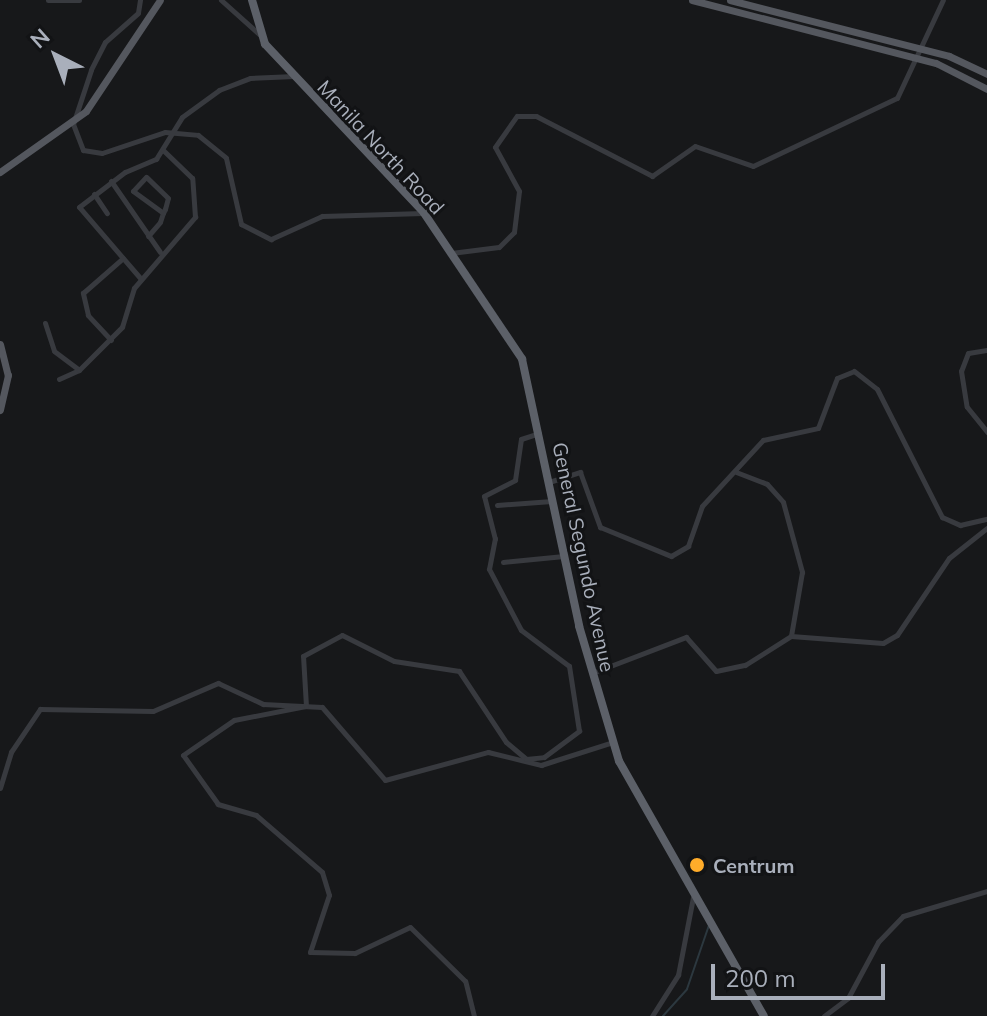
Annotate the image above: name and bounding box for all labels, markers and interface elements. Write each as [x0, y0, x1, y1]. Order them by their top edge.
north arrow [16, 16, 96, 96]
text: N [24, 22, 55, 54]
street label: Manila North Road [313, 75, 449, 219]
street label: General Segundo Avenue [548, 440, 620, 674]
place label: Centrum [713, 853, 794, 877]
marker: Centrum [688, 856, 706, 874]
scale bar [715, 948, 889, 998]
text: 200 m [725, 963, 796, 993]

